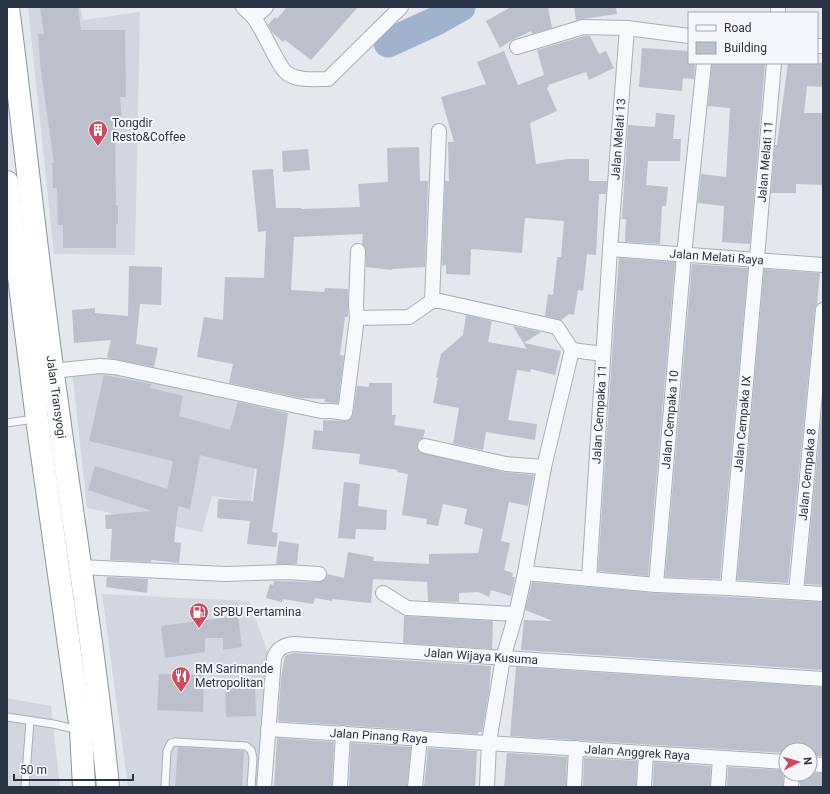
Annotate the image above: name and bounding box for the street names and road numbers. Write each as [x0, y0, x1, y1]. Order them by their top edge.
street label: Jalan Melati 13 [608, 98, 629, 180]
street label: Jalan Melati 11 [755, 120, 776, 203]
street label: Jalan Melati Raya [669, 247, 764, 268]
street label: Jalan Transyogi [43, 354, 69, 440]
street label: Jalan Cempaka 11 [589, 364, 610, 464]
street label: Jalan Cempaka 10 [659, 369, 681, 470]
street label: Jalan Cempaka IX [731, 374, 754, 472]
street label: Jalan Cempaka 8 [796, 428, 819, 521]
street label: Jalan Wijaya Kusuma [424, 646, 538, 667]
street label: Jalan Pinang Raya [329, 726, 428, 746]
street label: Jalan Anggrek Raya [584, 742, 690, 763]

